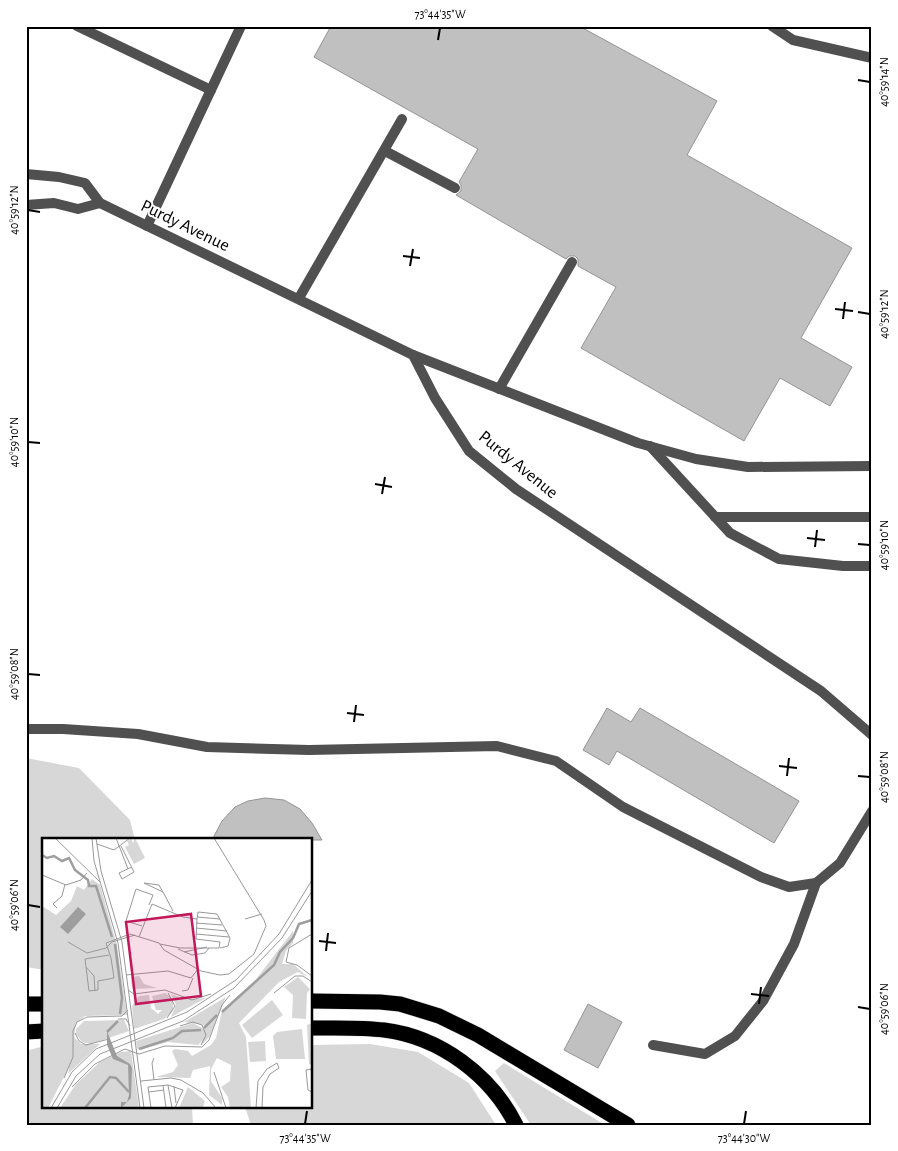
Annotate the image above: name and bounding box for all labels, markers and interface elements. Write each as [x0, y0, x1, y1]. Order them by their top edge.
text: 73°44'35"W [414, 8, 466, 20]
text: 40°59'14"N [878, 57, 890, 107]
text: 40°59'12"N [8, 185, 20, 235]
street label: Purdy Avenue [138, 197, 232, 255]
text: 40°59'12"N [878, 289, 890, 339]
text: 40°59'10"N [8, 417, 20, 467]
street label: Purdy Avenue [475, 428, 561, 502]
text: 40°59'10"N [878, 520, 890, 570]
text: 40°59'08"N [8, 648, 20, 700]
text: 40°59'08"N [878, 751, 890, 803]
inset map [42, 838, 312, 1108]
text: 40°59'06"N [8, 879, 20, 931]
text: 40°59'06"N [878, 983, 890, 1035]
text: 73°44'35"W [279, 1132, 331, 1144]
text: 73°44'30"W [718, 1132, 771, 1144]

